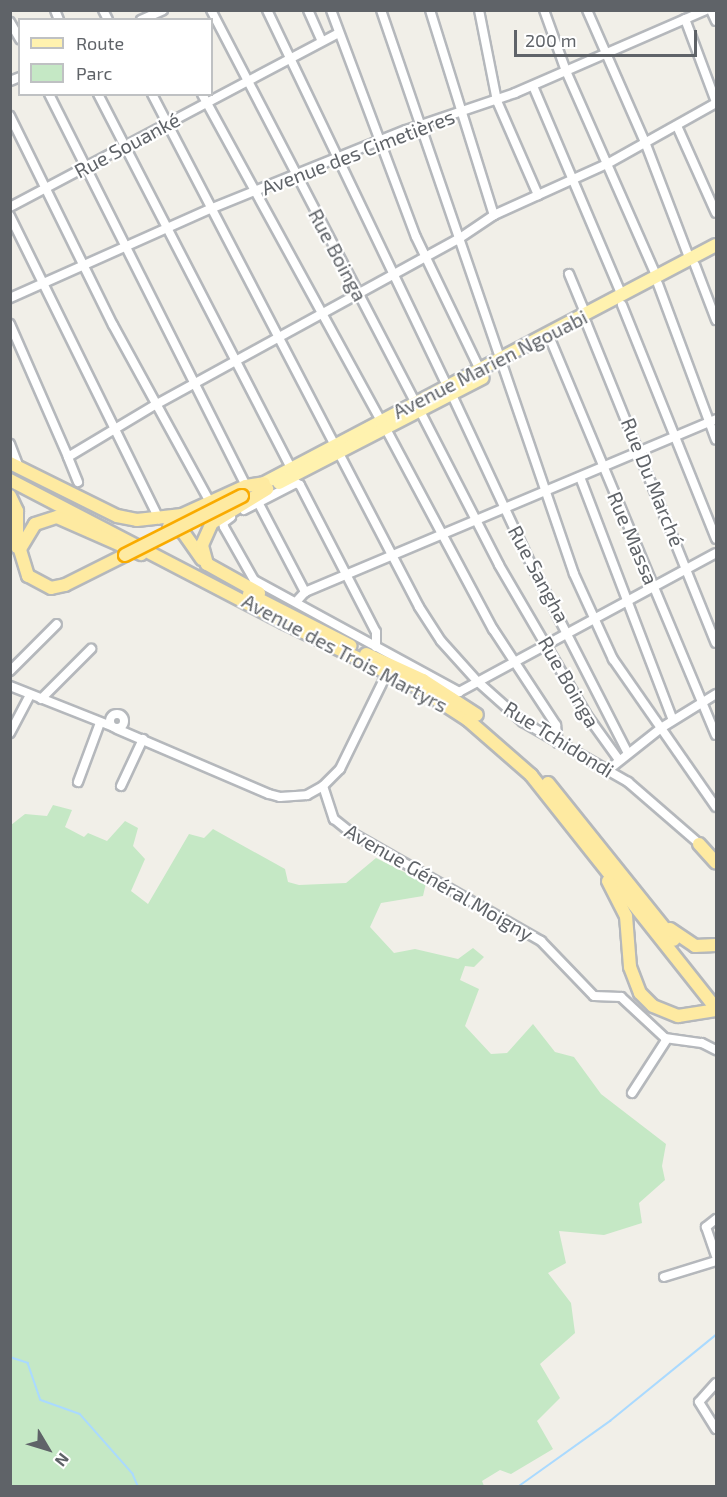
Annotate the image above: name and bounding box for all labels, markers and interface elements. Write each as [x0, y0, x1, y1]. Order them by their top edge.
legend [18, 18, 213, 96]
scale bar [517, 18, 700, 56]
text: 200 m [525, 29, 577, 51]
text: Route [76, 32, 124, 54]
text: Parc [76, 62, 112, 84]
street label: Avenue des Cimetières [258, 104, 458, 200]
street label: Rue Souanké [70, 107, 184, 183]
street label: Rue Boinga [304, 205, 372, 305]
street label: Avenue Marien Ngouabi [389, 304, 591, 424]
street label: Rue Du Marché [616, 414, 690, 550]
street label: Rue Massa [603, 488, 663, 588]
street label: Rue Sangha [503, 521, 575, 627]
street label: Avenue des Trois Martyrs [238, 588, 452, 718]
street label: Rue Boinga [533, 632, 605, 732]
street label: Rue Tchidondi [499, 696, 619, 782]
street label: Avenue Général Moigny [340, 818, 538, 946]
north arrow [18, 1419, 78, 1479]
text: N [52, 1450, 74, 1471]

